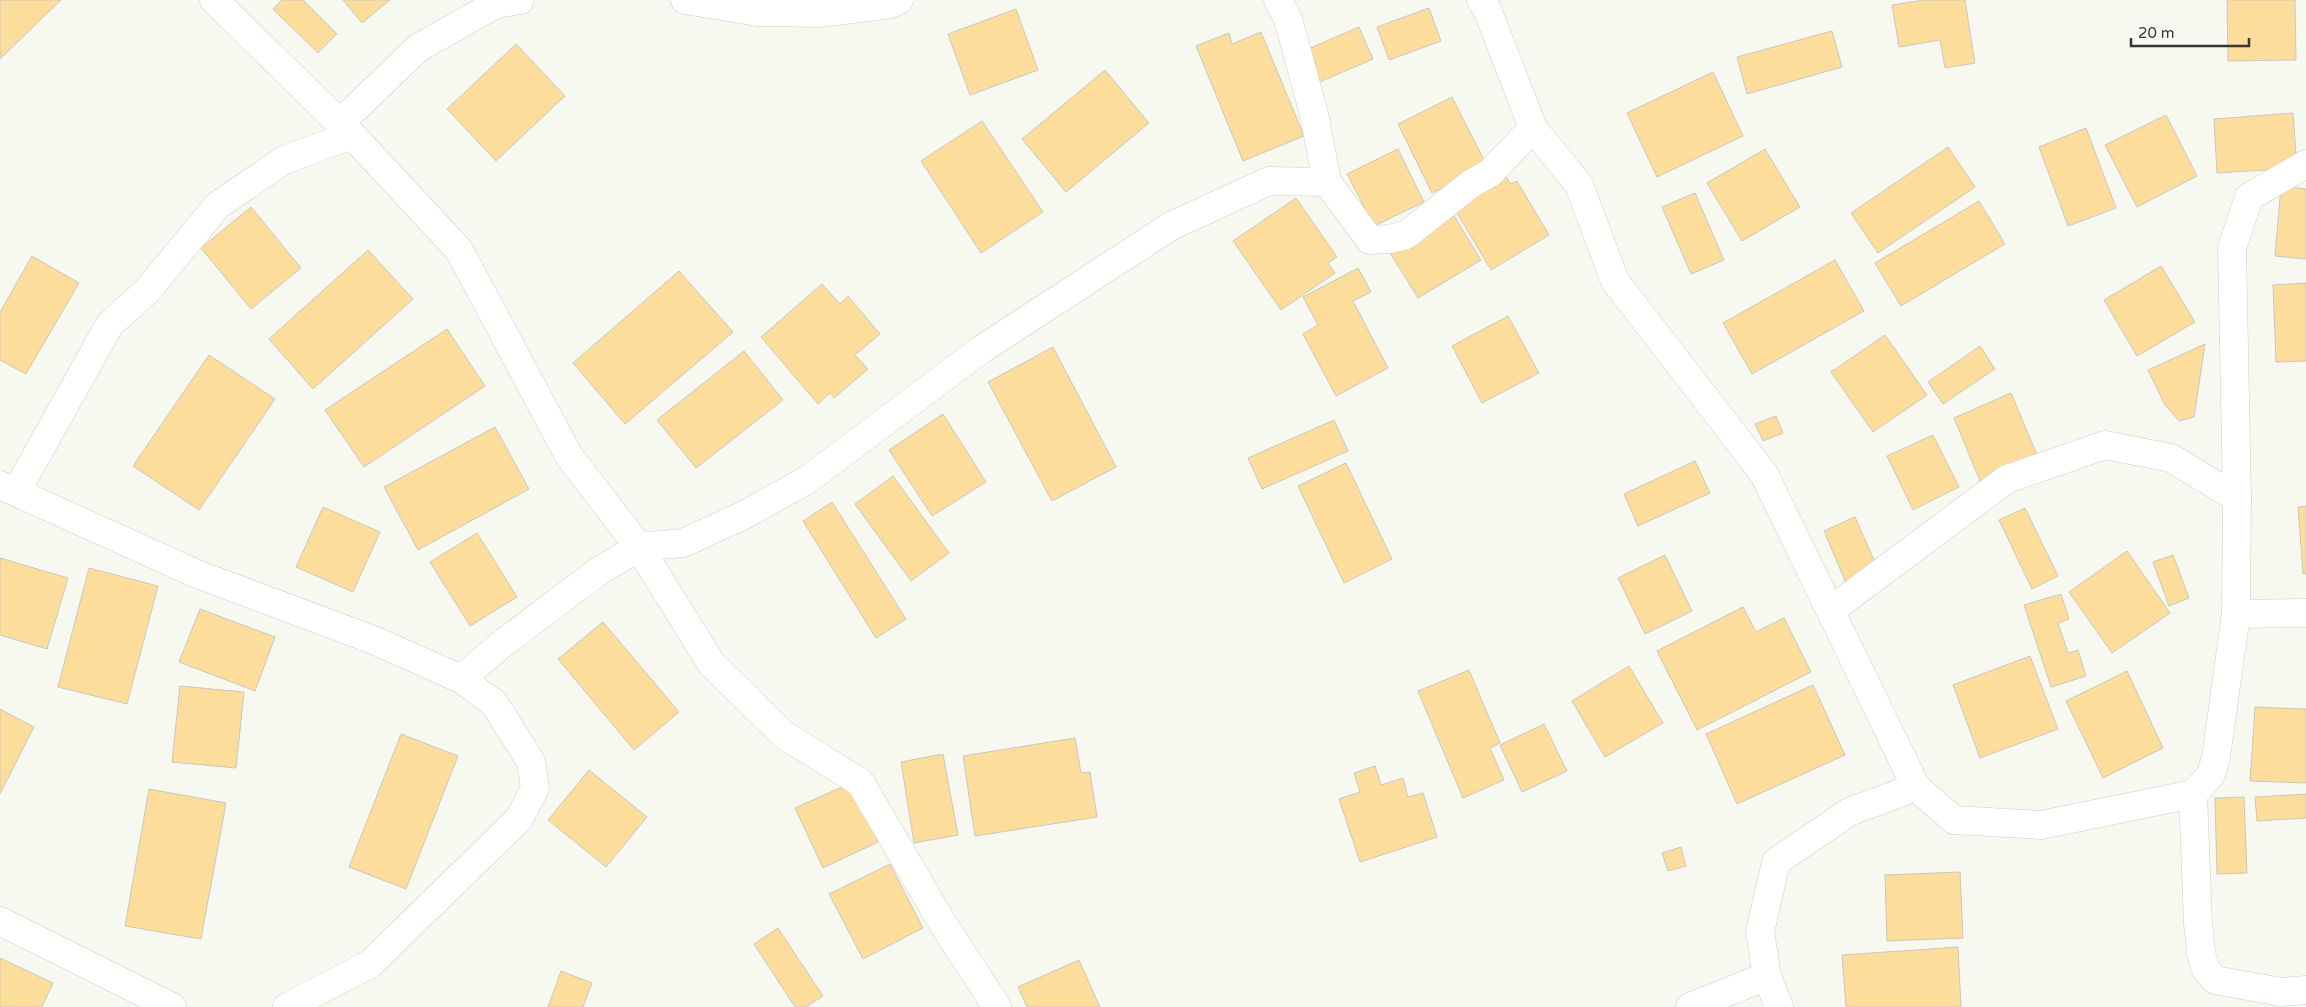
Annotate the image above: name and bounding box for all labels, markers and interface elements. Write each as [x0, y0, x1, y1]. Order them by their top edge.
scale bar [2131, 15, 2248, 47]
text: 20 m [2138, 24, 2175, 42]

